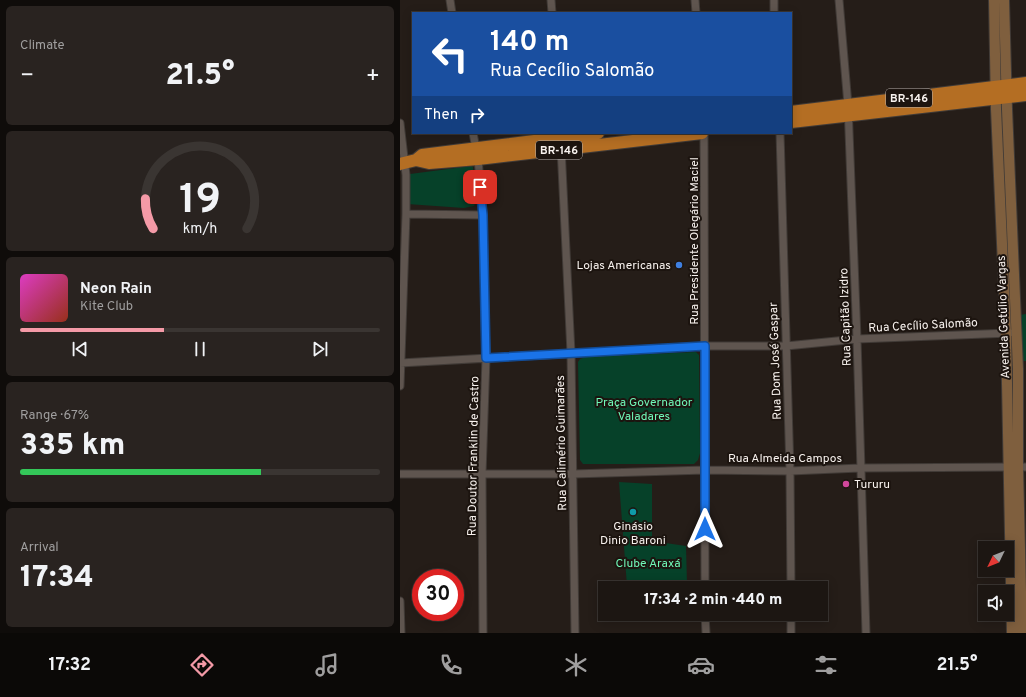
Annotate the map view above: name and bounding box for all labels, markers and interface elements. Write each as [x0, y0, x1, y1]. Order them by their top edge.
text: 140 m [490, 25, 569, 61]
icon: left [424, 28, 476, 80]
text: Climate [20, 38, 65, 54]
text: 21.5° [165, 58, 235, 95]
text: Rua Cecílio Salomão [490, 60, 654, 83]
text: − [20, 63, 34, 90]
text: + [366, 63, 380, 90]
road number: BR-146 [886, 89, 932, 107]
icon: right [466, 104, 488, 126]
text: Then [424, 106, 458, 125]
road number: BR-146 [536, 141, 582, 159]
street label: Rua Presidente Olegário Maciel [687, 157, 703, 325]
pin [463, 170, 497, 204]
text: 19 [179, 175, 221, 228]
icon: arrive [469, 176, 491, 198]
text: km/h [183, 220, 217, 238]
street label: Avenida Getúlio Vargas [994, 255, 1014, 379]
place label: Lojas Americanas [576, 258, 671, 274]
marker: Lojas Americanas [674, 260, 684, 270]
street label: Rua Capitão Izidro [836, 267, 856, 366]
text: Neon Rain [80, 280, 152, 299]
text: Kite Club [80, 299, 133, 315]
street label: Rua Dom José Gaspar [766, 302, 786, 420]
street label: Rua Cecílio Salomão [868, 315, 978, 337]
icon: previous [69, 338, 91, 360]
icon: pause [189, 338, 211, 360]
icon: next [309, 338, 331, 360]
street label: Rua Doutor Franklin de Castro [465, 375, 483, 536]
street label: Rua Calimério Guimarães [553, 375, 571, 511]
park label: Praça Governador Valadares [595, 395, 693, 425]
text: Range · 67% [20, 408, 89, 424]
text: 335 km [20, 428, 125, 465]
street label: Rua Almeida Campos [728, 451, 842, 467]
place label: Tururu [854, 477, 890, 493]
marker: Tururu [841, 479, 851, 489]
marker: Ginásio Dinio Baroni [628, 507, 638, 517]
position arrow [684, 508, 726, 550]
place label: Ginásio Dinio Baroni [600, 519, 666, 549]
text: Arrival [20, 540, 59, 556]
north arrow [978, 541, 1014, 577]
map controls [978, 541, 1014, 621]
park label: Clube Araxá [616, 556, 680, 572]
text: 17:34 [20, 560, 94, 597]
speed limit sign: 30 [412, 569, 464, 621]
button: sound [978, 585, 1014, 621]
text: 17:34 · 2 min · 440 m [644, 591, 782, 610]
icon: directions [188, 651, 216, 679]
icon: music [313, 651, 341, 679]
icon: phone [437, 651, 465, 679]
icon: climate [562, 651, 590, 679]
icon: car [687, 651, 715, 679]
icon: filters [812, 651, 840, 679]
text: 17:32 [48, 654, 91, 677]
text: 21.5° [936, 654, 978, 677]

